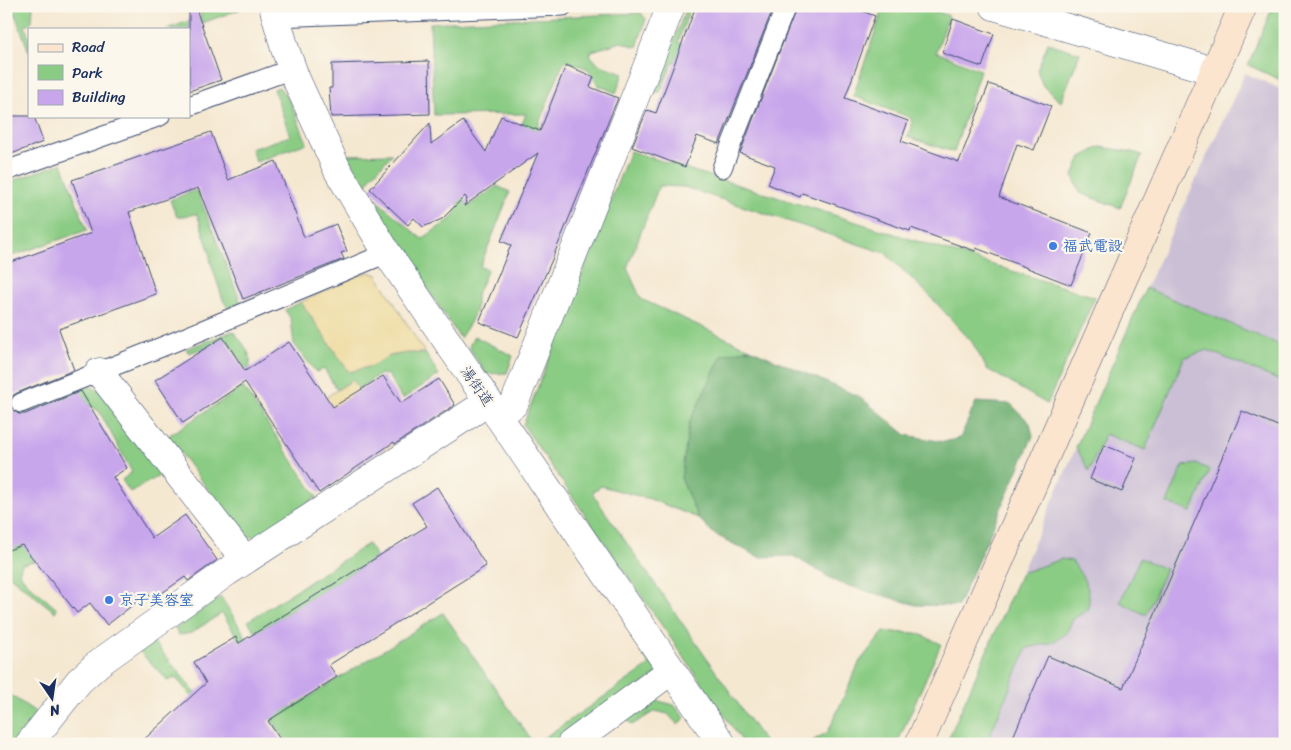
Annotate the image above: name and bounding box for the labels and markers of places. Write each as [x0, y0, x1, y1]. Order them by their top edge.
place label: 福武電設 [1063, 233, 1123, 259]
marker: 福武電設 [1047, 240, 1059, 252]
place label: 京子美容室 [119, 587, 194, 613]
marker: 京子美容室 [103, 594, 115, 606]

